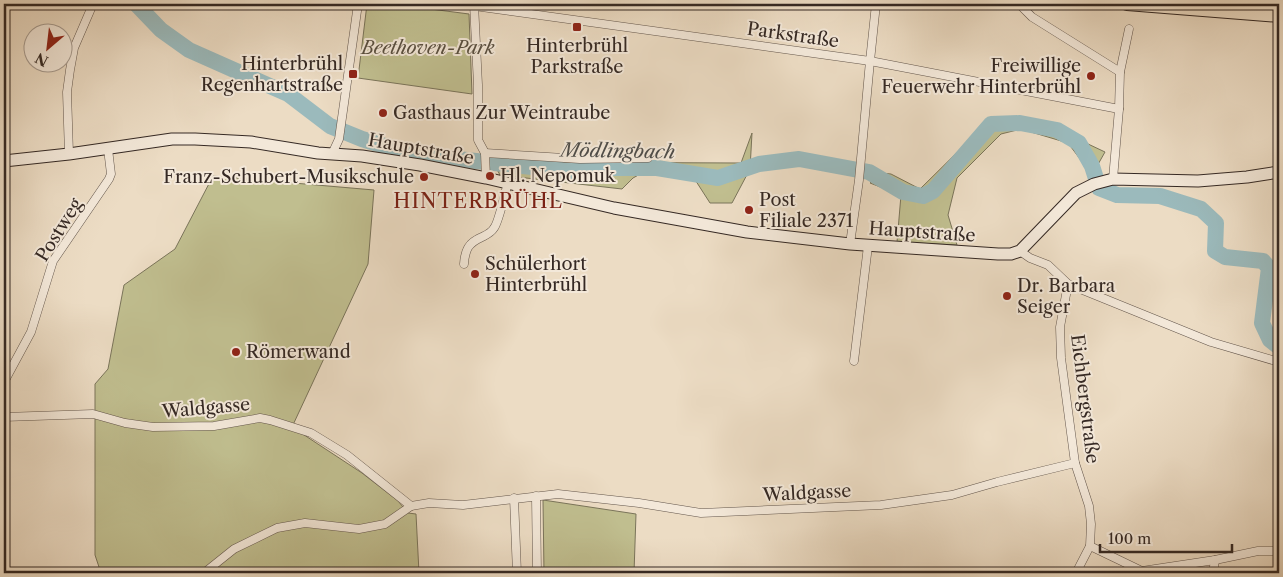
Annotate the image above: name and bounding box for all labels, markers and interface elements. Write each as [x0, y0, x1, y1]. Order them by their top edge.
street label: Parkstraße [746, 18, 840, 52]
marker: Hinterbrühl Parkstraße [571, 21, 583, 33]
north arrow [22, 22, 72, 72]
place label: Hinterbrühl Parkstraße [526, 35, 628, 78]
park label: Beethoven-Park [359, 37, 495, 59]
text: N [32, 49, 51, 70]
place label: Hinterbrühl Regenhartstraße [201, 53, 343, 96]
place label: Freiwillige Feuerwehr Hinterbrühl [881, 55, 1081, 98]
marker: Hinterbrühl Regenhartstraße [347, 68, 359, 80]
marker: Freiwillige Feuerwehr Hinterbrühl [1085, 70, 1097, 82]
place label: Gasthaus Zur Weintraube [393, 102, 610, 124]
marker: Gasthaus Zur Weintraube [377, 107, 389, 119]
street label: Hauptstraße [366, 129, 476, 169]
water label: Mödlingbach [559, 138, 676, 163]
place label: Hl. Nepomuk [500, 165, 617, 187]
place label: Franz-Schubert-Musikschule [163, 166, 414, 188]
marker: Hl. Nepomuk [484, 170, 496, 182]
marker: Franz-Schubert-Musikschule [418, 171, 430, 183]
district label: HINTERBRÜHL [393, 188, 563, 213]
place label: Post Filiale 2371 [759, 189, 854, 232]
street label: Postweg [31, 194, 87, 266]
marker: Post Filiale 2371 [743, 204, 755, 216]
street label: Hauptstraße [868, 217, 976, 247]
place label: Schülerhort Hinterbrühl [485, 253, 587, 296]
marker: Schülerhort Hinterbrühl [469, 268, 481, 280]
place label: Dr. Barbara Seiger [1017, 275, 1116, 318]
marker: Dr. Barbara Seiger [1001, 290, 1013, 302]
street label: Eichbergstraße [1066, 333, 1104, 465]
place label: Römerwand [246, 341, 351, 363]
marker: Römerwand [230, 346, 242, 358]
street label: Waldgasse [160, 393, 251, 423]
street label: Waldgasse [761, 480, 852, 506]
scale bar [1100, 522, 1233, 554]
text: 100 m [1108, 529, 1151, 548]

